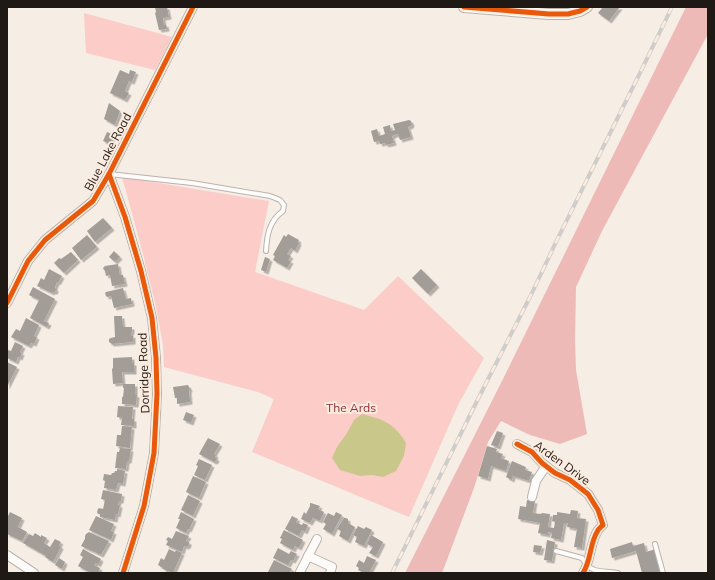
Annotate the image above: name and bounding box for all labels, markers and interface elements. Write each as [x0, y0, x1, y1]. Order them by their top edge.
street label: Blue Lake Road [81, 110, 134, 193]
street label: Dorridge Road [135, 332, 152, 414]
park label: The Ards [326, 400, 376, 415]
street label: Arden Drive [531, 437, 593, 488]

